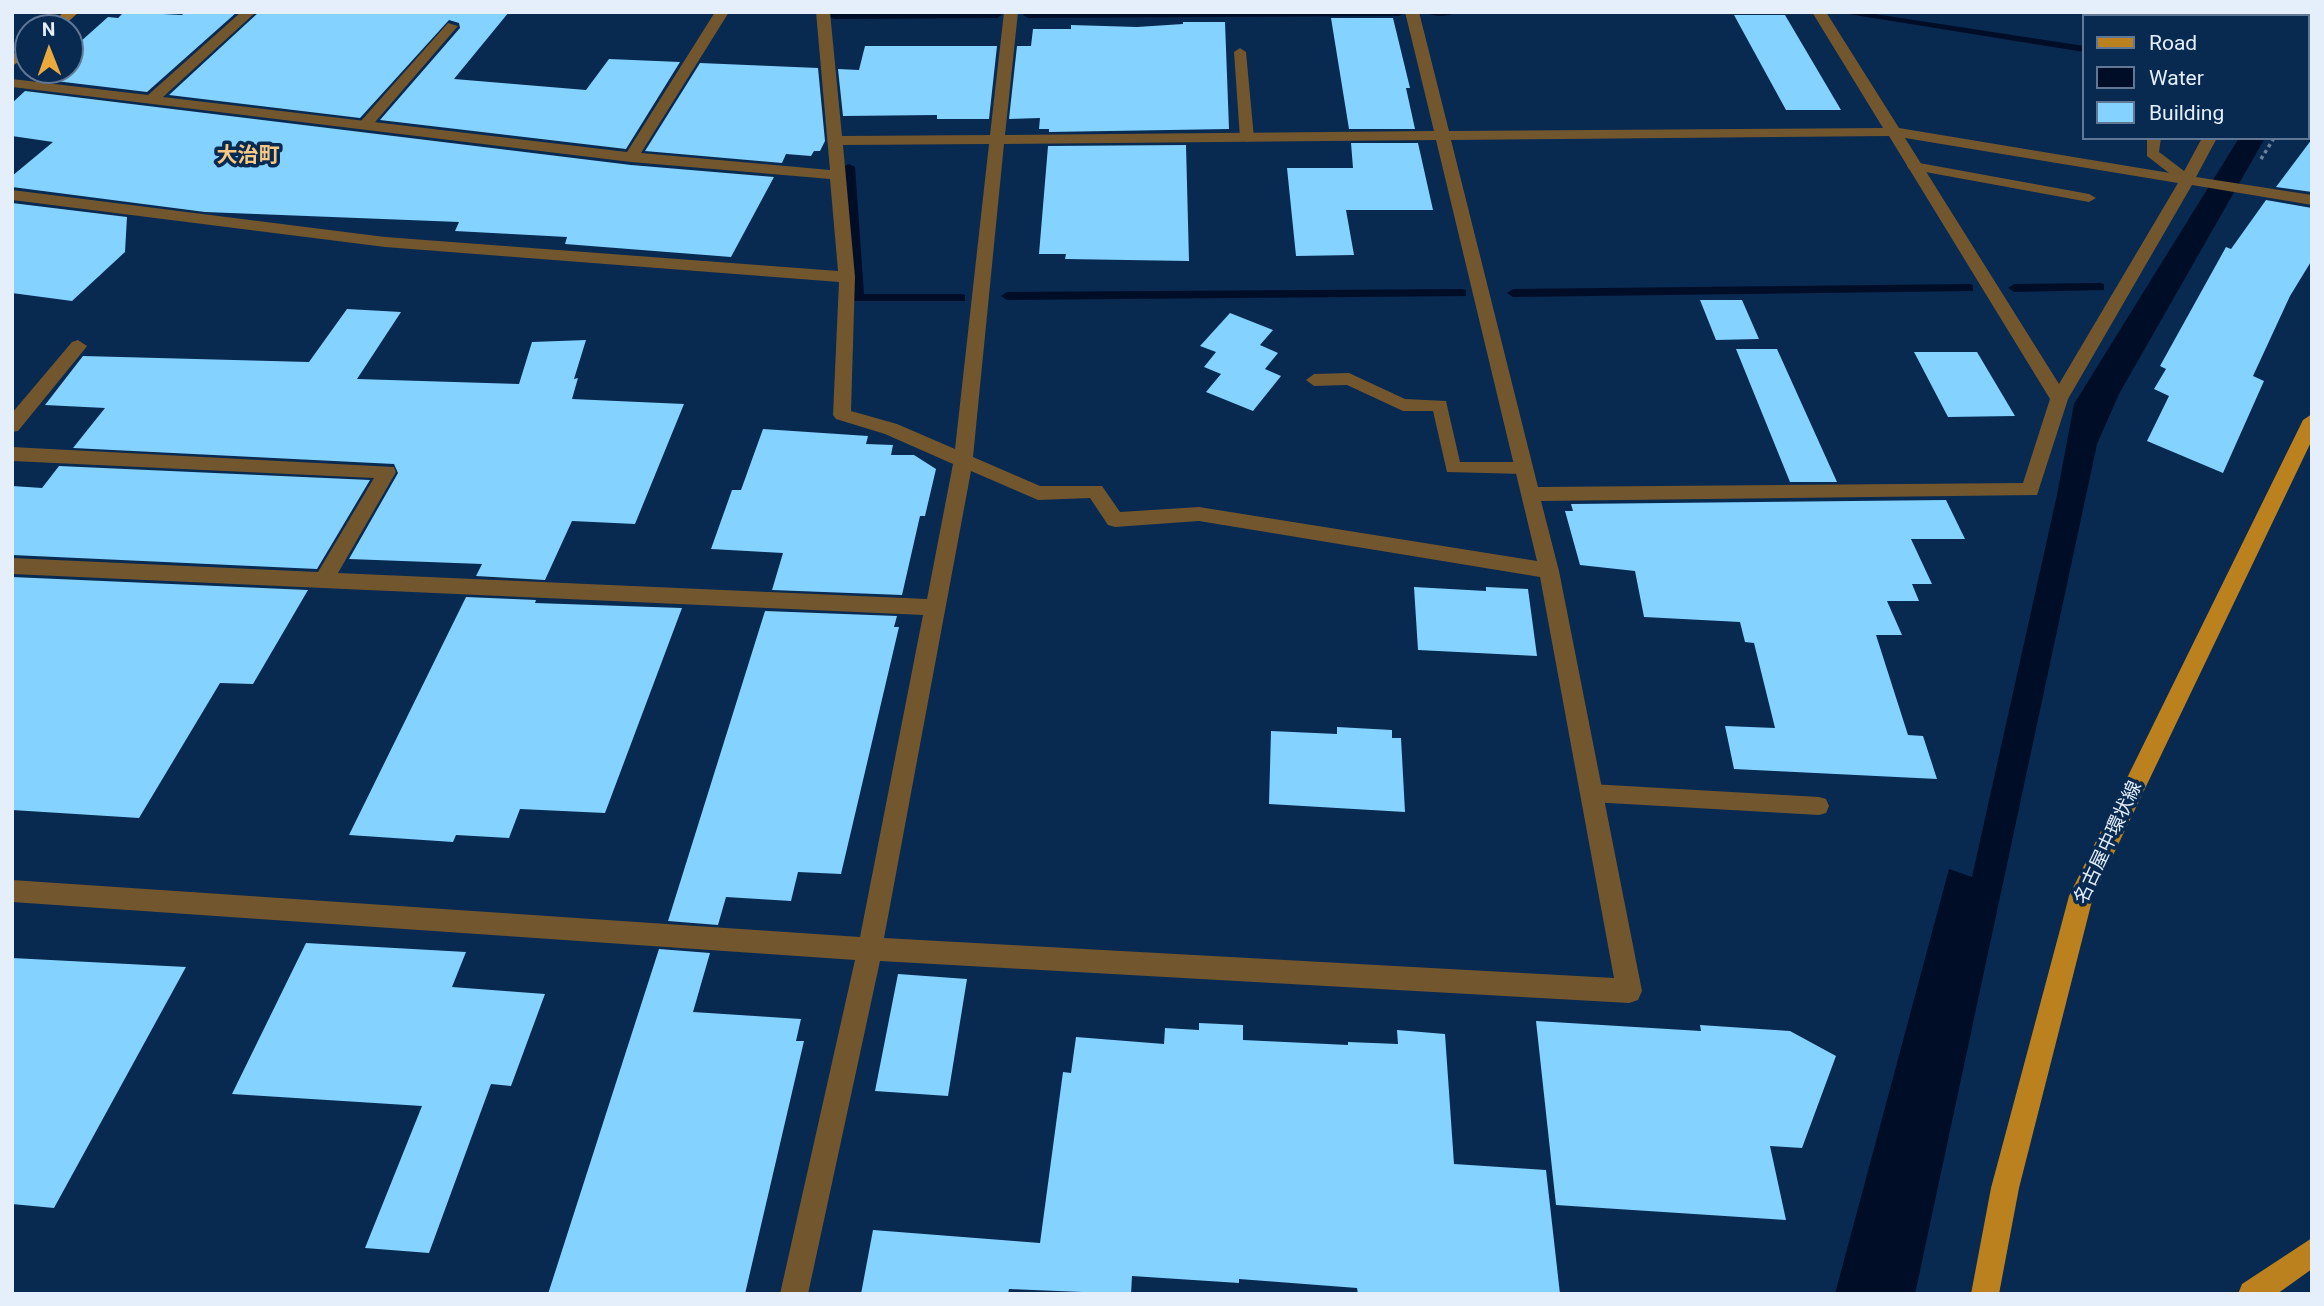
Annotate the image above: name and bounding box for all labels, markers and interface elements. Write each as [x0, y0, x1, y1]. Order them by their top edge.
north arrow [14, 14, 84, 84]
legend [2082, 14, 2310, 140]
text: N [42, 18, 56, 41]
text: Road [2149, 31, 2197, 55]
text: Water [2149, 66, 2204, 90]
text: Building [2149, 101, 2224, 125]
district label: 大治町 [217, 144, 279, 170]
street label: 名古屋中環状線 [2071, 778, 2147, 908]

